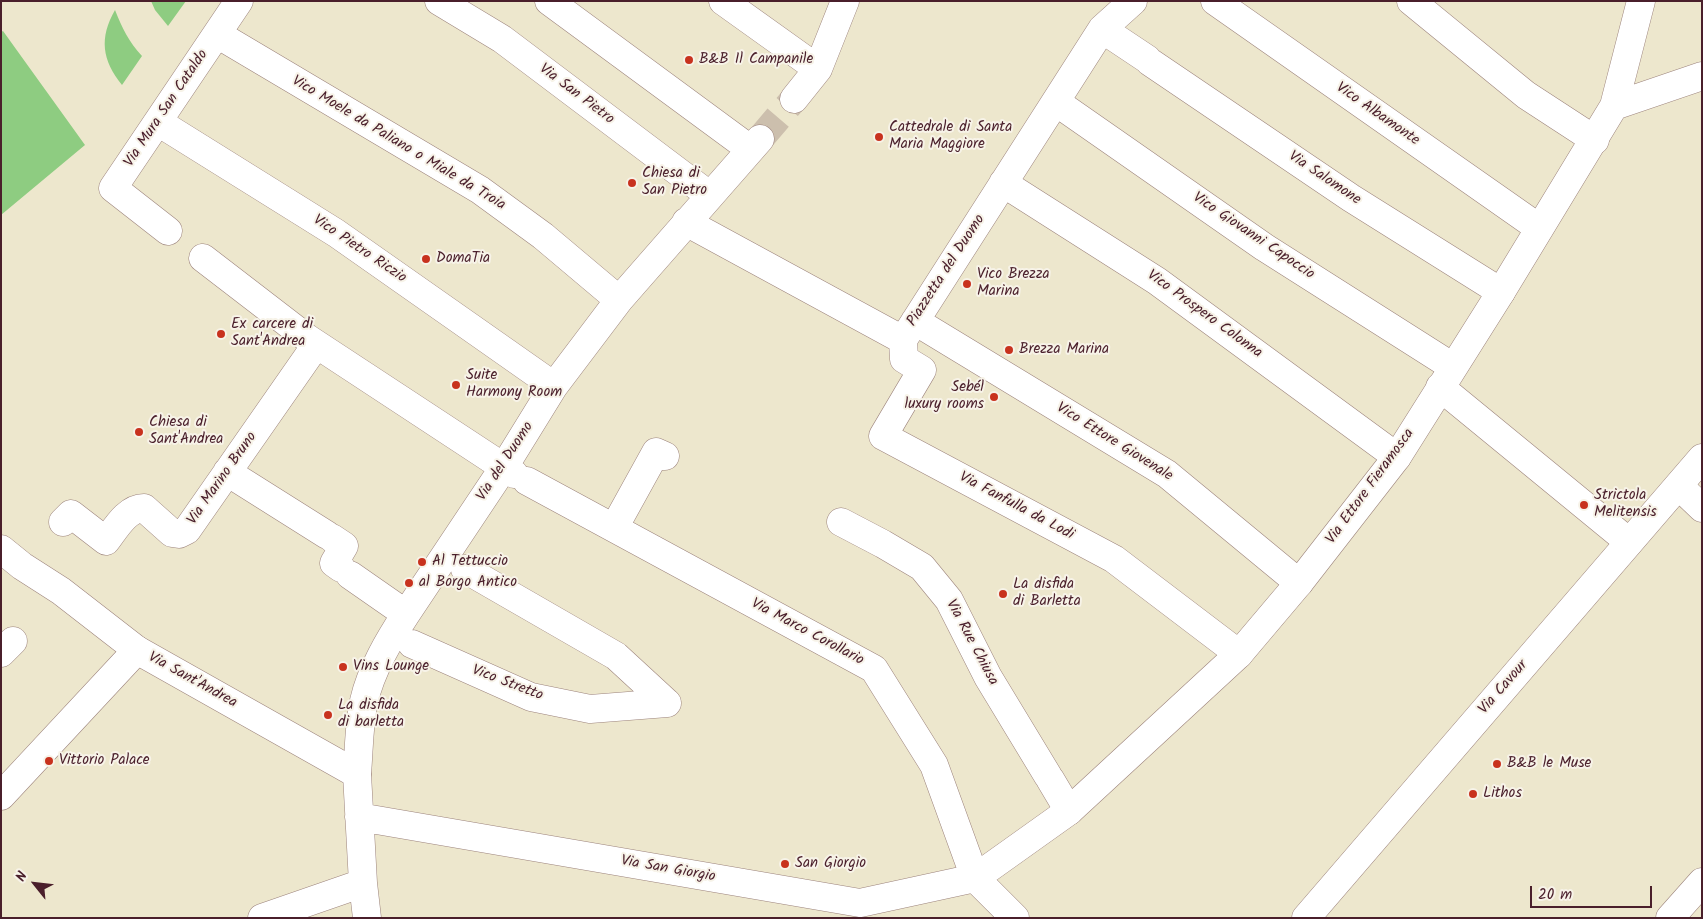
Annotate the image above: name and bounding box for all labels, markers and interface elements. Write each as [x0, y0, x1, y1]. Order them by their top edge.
street label: Via Mura San Cataldo [121, 47, 213, 171]
place label: B&B Il Campanile [699, 51, 813, 69]
marker: B&B Il Campanile [683, 54, 695, 66]
street label: Via San Pietro [535, 61, 617, 129]
street label: Vico Moele da Paliano o Miale da Troia [288, 73, 508, 215]
street label: Vico Albamonte [1332, 80, 1422, 150]
place label: Cattedrale di Santa Maria Maggiore [889, 119, 1012, 154]
marker: Cattedrale di Santa Maria Maggiore [873, 131, 885, 143]
street label: Via Salomone [1284, 148, 1364, 210]
place label: Chiesa di San Pietro [642, 165, 707, 200]
marker: Chiesa di San Pietro [626, 177, 638, 189]
street label: Vico Giovanni Capoccio [1189, 189, 1317, 285]
street label: Vico Pietro Riczio [309, 212, 409, 288]
street label: Piazzetta del Duomo [904, 212, 990, 330]
place label: DomaTia [436, 250, 490, 268]
marker: DomaTia [420, 253, 432, 265]
place label: Vico Brezza Marina [977, 266, 1050, 301]
street label: Vico Prospero Colonna [1143, 267, 1265, 363]
marker: Vico Brezza Marina [961, 278, 973, 290]
place label: Ex carcere di Sant'Andrea [231, 316, 313, 351]
marker: Ex carcere di Sant'Andrea [215, 328, 227, 340]
place label: Brezza Marina [1019, 341, 1109, 359]
marker: Brezza Marina [1003, 344, 1015, 356]
place label: Suite Harmony Room [466, 367, 562, 402]
marker: Suite Harmony Room [450, 379, 462, 391]
place label: Sebél luxury rooms [905, 379, 984, 414]
marker: Sebél luxury rooms [988, 391, 1000, 403]
street label: Vico Ettore Giovenale [1052, 400, 1176, 486]
place label: Chiesa di Sant'Andrea [149, 414, 223, 449]
street label: Via del Duomo [474, 419, 538, 505]
marker: Chiesa di Sant'Andrea [133, 426, 145, 438]
street label: Via Ettore Fieramosca [1323, 426, 1419, 548]
street label: Via Marino Bruno [184, 429, 262, 529]
street label: Via Fanfulla da Lodi [956, 469, 1076, 545]
place label: Strictola Melitensis [1594, 487, 1657, 522]
marker: Strictola Melitensis [1578, 499, 1590, 511]
place label: Al Tettuccio [432, 553, 508, 571]
marker: Al Tettuccio [416, 556, 428, 568]
place label: al Borgo Antico [419, 574, 517, 592]
place label: La disfida di Barletta [1013, 576, 1081, 611]
marker: al Borgo Antico [403, 577, 415, 589]
marker: La disfida di Barletta [997, 588, 1009, 600]
street label: Via Marco Corollario [748, 596, 866, 670]
street label: Via Rue Chiusa [941, 597, 1001, 689]
street label: Via Sant'Andrea [144, 649, 240, 713]
street label: Via Cavour [1476, 657, 1532, 719]
place label: Vins Lounge [353, 658, 429, 676]
marker: Vins Lounge [337, 661, 349, 673]
street label: Vico Stretto [469, 662, 545, 706]
place label: La disfida di barletta [338, 697, 404, 732]
marker: La disfida di barletta [322, 709, 334, 721]
place label: Vittorio Palace [59, 752, 150, 770]
marker: Vittorio Palace [43, 755, 55, 767]
place label: B&B le Muse [1507, 755, 1591, 773]
marker: B&B le Muse [1491, 758, 1503, 770]
place label: Lithos [1483, 785, 1522, 803]
marker: Lithos [1467, 788, 1479, 800]
street label: Via San Giorgio [619, 853, 717, 887]
place label: San Giorgio [795, 855, 866, 873]
marker: San Giorgio [779, 858, 791, 870]
north arrow [10, 859, 60, 909]
text: N [10, 868, 34, 886]
scale bar [1533, 876, 1656, 908]
text: 20 m [1538, 883, 1572, 907]

